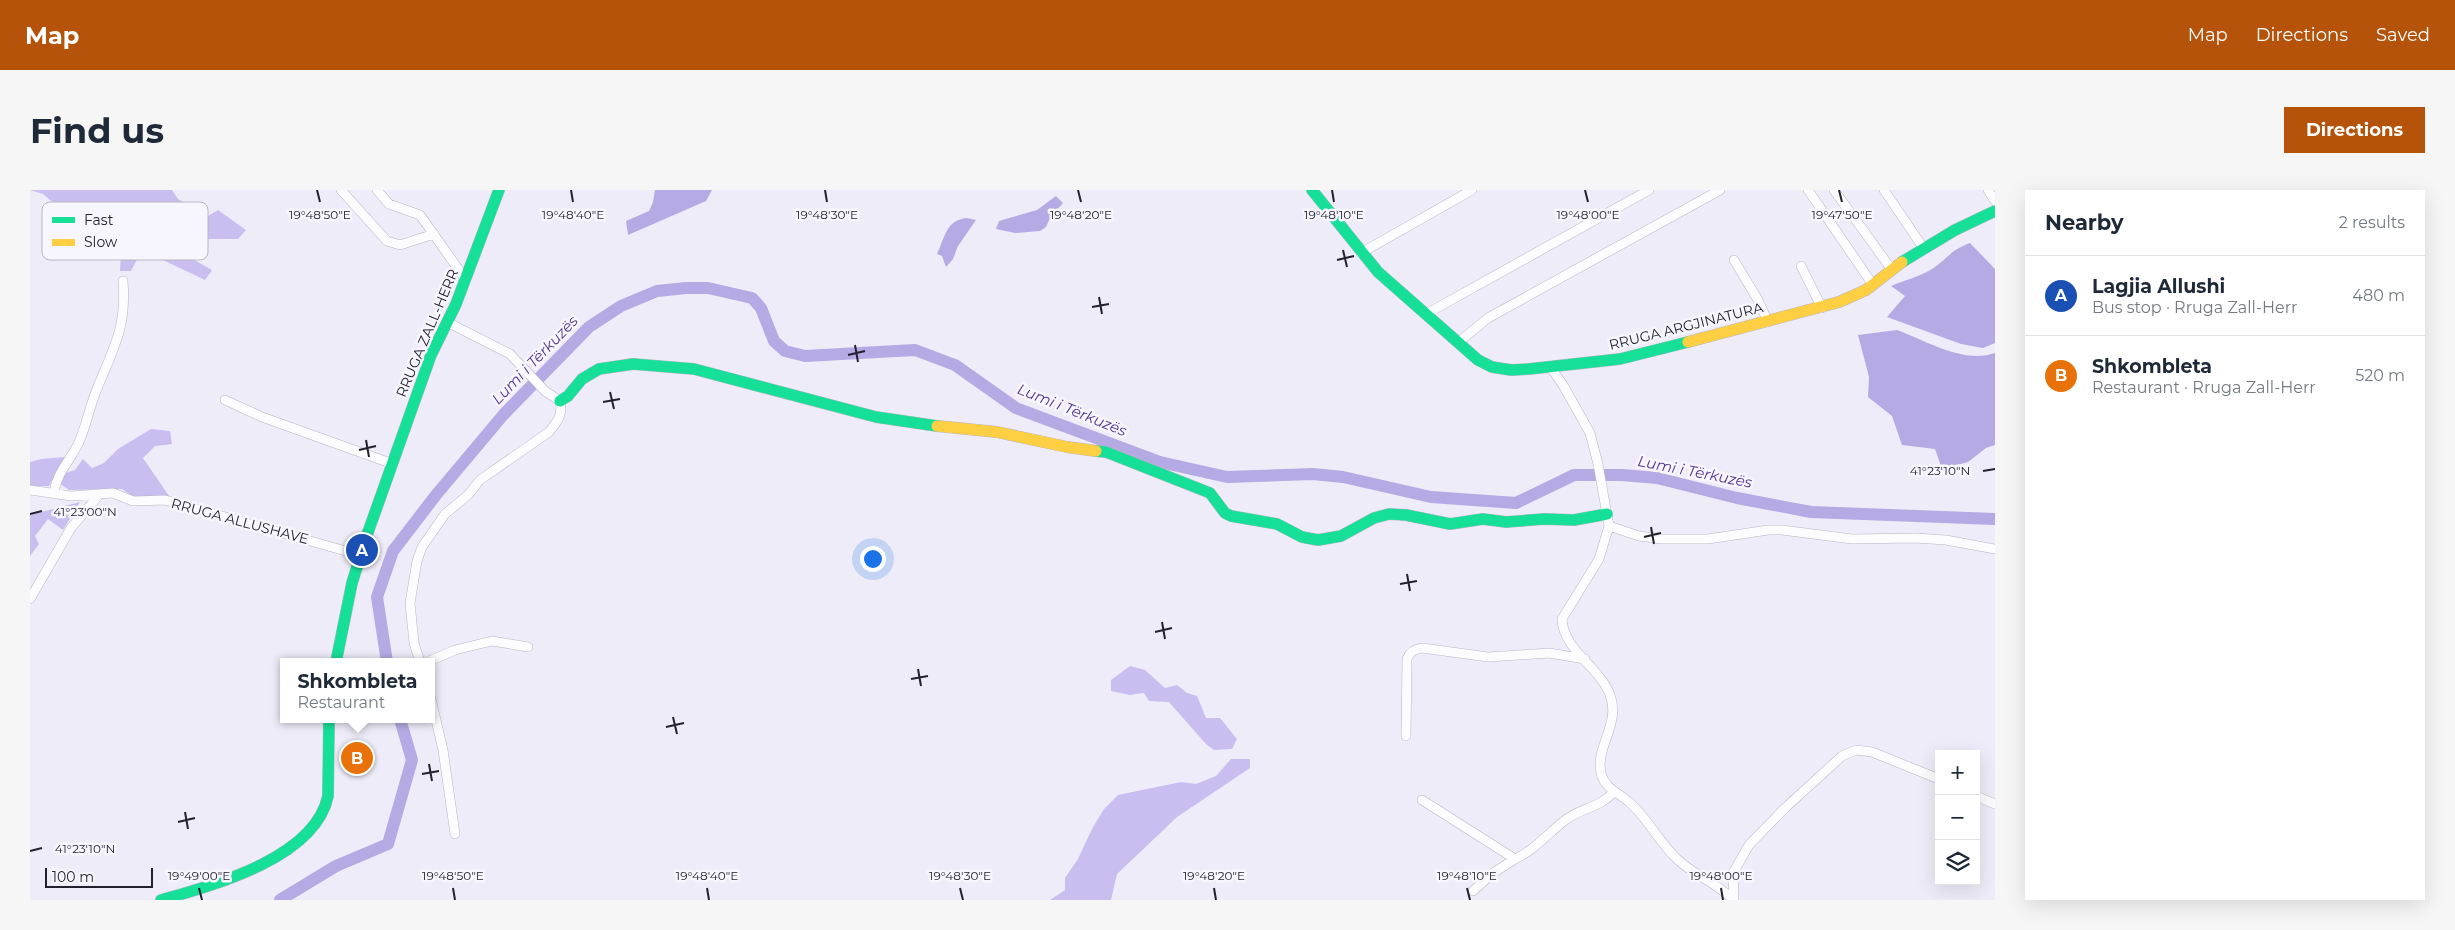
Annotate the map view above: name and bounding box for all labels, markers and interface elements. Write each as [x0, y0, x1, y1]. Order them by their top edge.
text: Map [25, 21, 79, 50]
text: Map [2188, 24, 2228, 46]
text: Directions [2256, 24, 2348, 46]
text: Saved [2376, 24, 2430, 46]
button: Directions [2284, 107, 2425, 153]
text: Find us [30, 109, 164, 152]
legend [42, 202, 208, 260]
text: 19°48'50"E [289, 207, 351, 222]
text: 19°48'40"E [542, 207, 604, 222]
text: 19°48'30"E [796, 207, 858, 222]
text: 19°48'20"E [1050, 207, 1112, 222]
text: 19°48'10"E [1304, 207, 1364, 222]
text: 19°48'00"E [1557, 207, 1619, 222]
text: 19°47'50"E [1812, 207, 1872, 222]
text: Nearby [2045, 210, 2124, 235]
text: Fast [84, 211, 114, 229]
text: 2 results [2339, 213, 2405, 232]
text: Slow [84, 233, 118, 251]
street label: RRUGA ZALL-HERR [392, 266, 462, 400]
text: Lagjia Allushi [2092, 275, 2225, 298]
text: A [2055, 286, 2067, 305]
text: 480 m [2352, 286, 2405, 305]
street label: RRUGA ARGJINATURA [1607, 298, 1766, 354]
text: Bus stop · Rruga Zall-Herr [2092, 298, 2297, 317]
water label: Lumi i Tërkuzës [487, 311, 582, 408]
text: Shkombleta [2092, 355, 2212, 378]
text: B [2055, 366, 2067, 385]
text: 520 m [2355, 366, 2405, 385]
text: Restaurant · Rruga Zall-Herr [2092, 378, 2316, 397]
water label: Lumi i Tërkuzës [1015, 379, 1130, 440]
water label: Lumi i Tërkuzës [1636, 451, 1755, 492]
text: 41°23'10"N [1910, 463, 1970, 478]
street label: RRUGA ALLUSHAVE [169, 494, 311, 548]
text: 41°23'00"N [53, 504, 117, 519]
pin: A [346, 531, 378, 569]
your location [860, 546, 886, 572]
popup [280, 658, 435, 723]
text: Shkombleta [297, 670, 418, 693]
text: Restaurant [297, 693, 385, 712]
pin: B [341, 739, 373, 777]
map controls [1935, 750, 1980, 885]
button: + [1935, 750, 1980, 795]
button: − [1935, 795, 1980, 840]
button: layers [1935, 840, 1980, 885]
text: 41°23'10"N [55, 841, 115, 856]
scale bar [45, 865, 152, 888]
text: 100 m [52, 868, 94, 886]
text: 19°49'00"E [168, 868, 230, 883]
text: 19°48'50"E [422, 868, 484, 883]
text: 19°48'40"E [676, 868, 738, 883]
text: 19°48'30"E [929, 868, 991, 883]
text: 19°48'20"E [1183, 868, 1245, 883]
text: 19°48'10"E [1437, 868, 1497, 883]
text: 19°48'00"E [1690, 868, 1752, 883]

